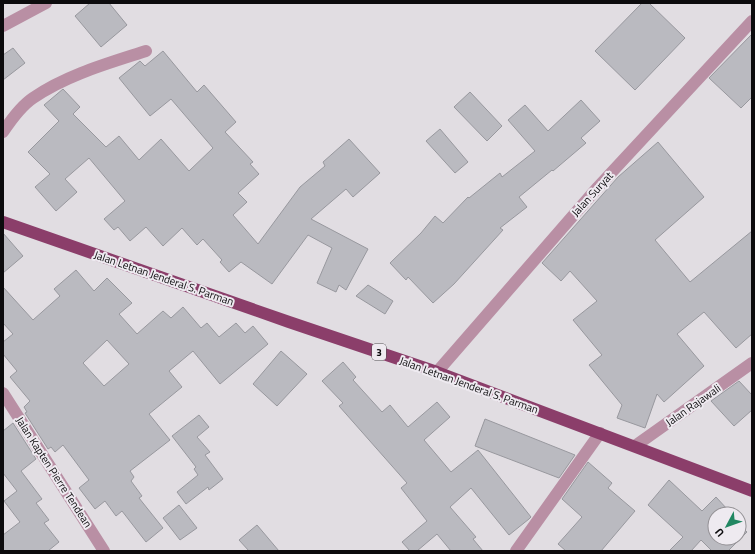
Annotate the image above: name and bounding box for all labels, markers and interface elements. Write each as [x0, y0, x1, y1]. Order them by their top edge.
street label: Jalan Suryat [568, 168, 617, 220]
street label: Jalan Letnan Jenderal S. Parman [92, 247, 236, 309]
road number: 3 [372, 344, 386, 360]
street label: Jalan Letnan Jenderal S. Parman [397, 352, 541, 418]
street label: Jalan Rajawali [662, 380, 724, 430]
street label: Jalan Kapten Pierre Tendean [12, 413, 96, 531]
north arrow [707, 506, 747, 546]
text: U [711, 525, 728, 541]

